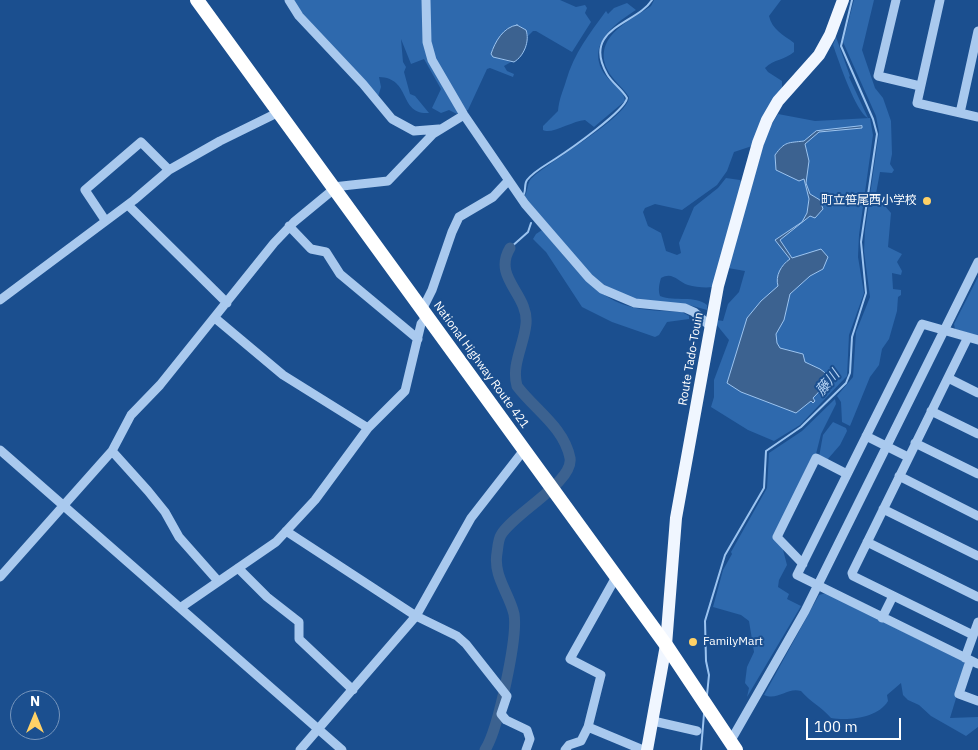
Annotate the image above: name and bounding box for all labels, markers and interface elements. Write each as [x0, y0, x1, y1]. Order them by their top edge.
place label: 町立笹尾西小学校 [821, 194, 917, 208]
marker: 町立笹尾西小学校 [921, 195, 933, 207]
street label: National Highway Route 421 [430, 299, 532, 431]
street label: Route Tado-Touin [676, 311, 706, 407]
water label: 藤川 [813, 367, 843, 399]
place label: FamilyMart [703, 635, 763, 649]
marker: FamilyMart [687, 636, 699, 648]
north arrow [10, 690, 60, 740]
text: N [30, 692, 40, 710]
scale bar [808, 708, 903, 740]
text: 100 m [814, 717, 858, 736]

